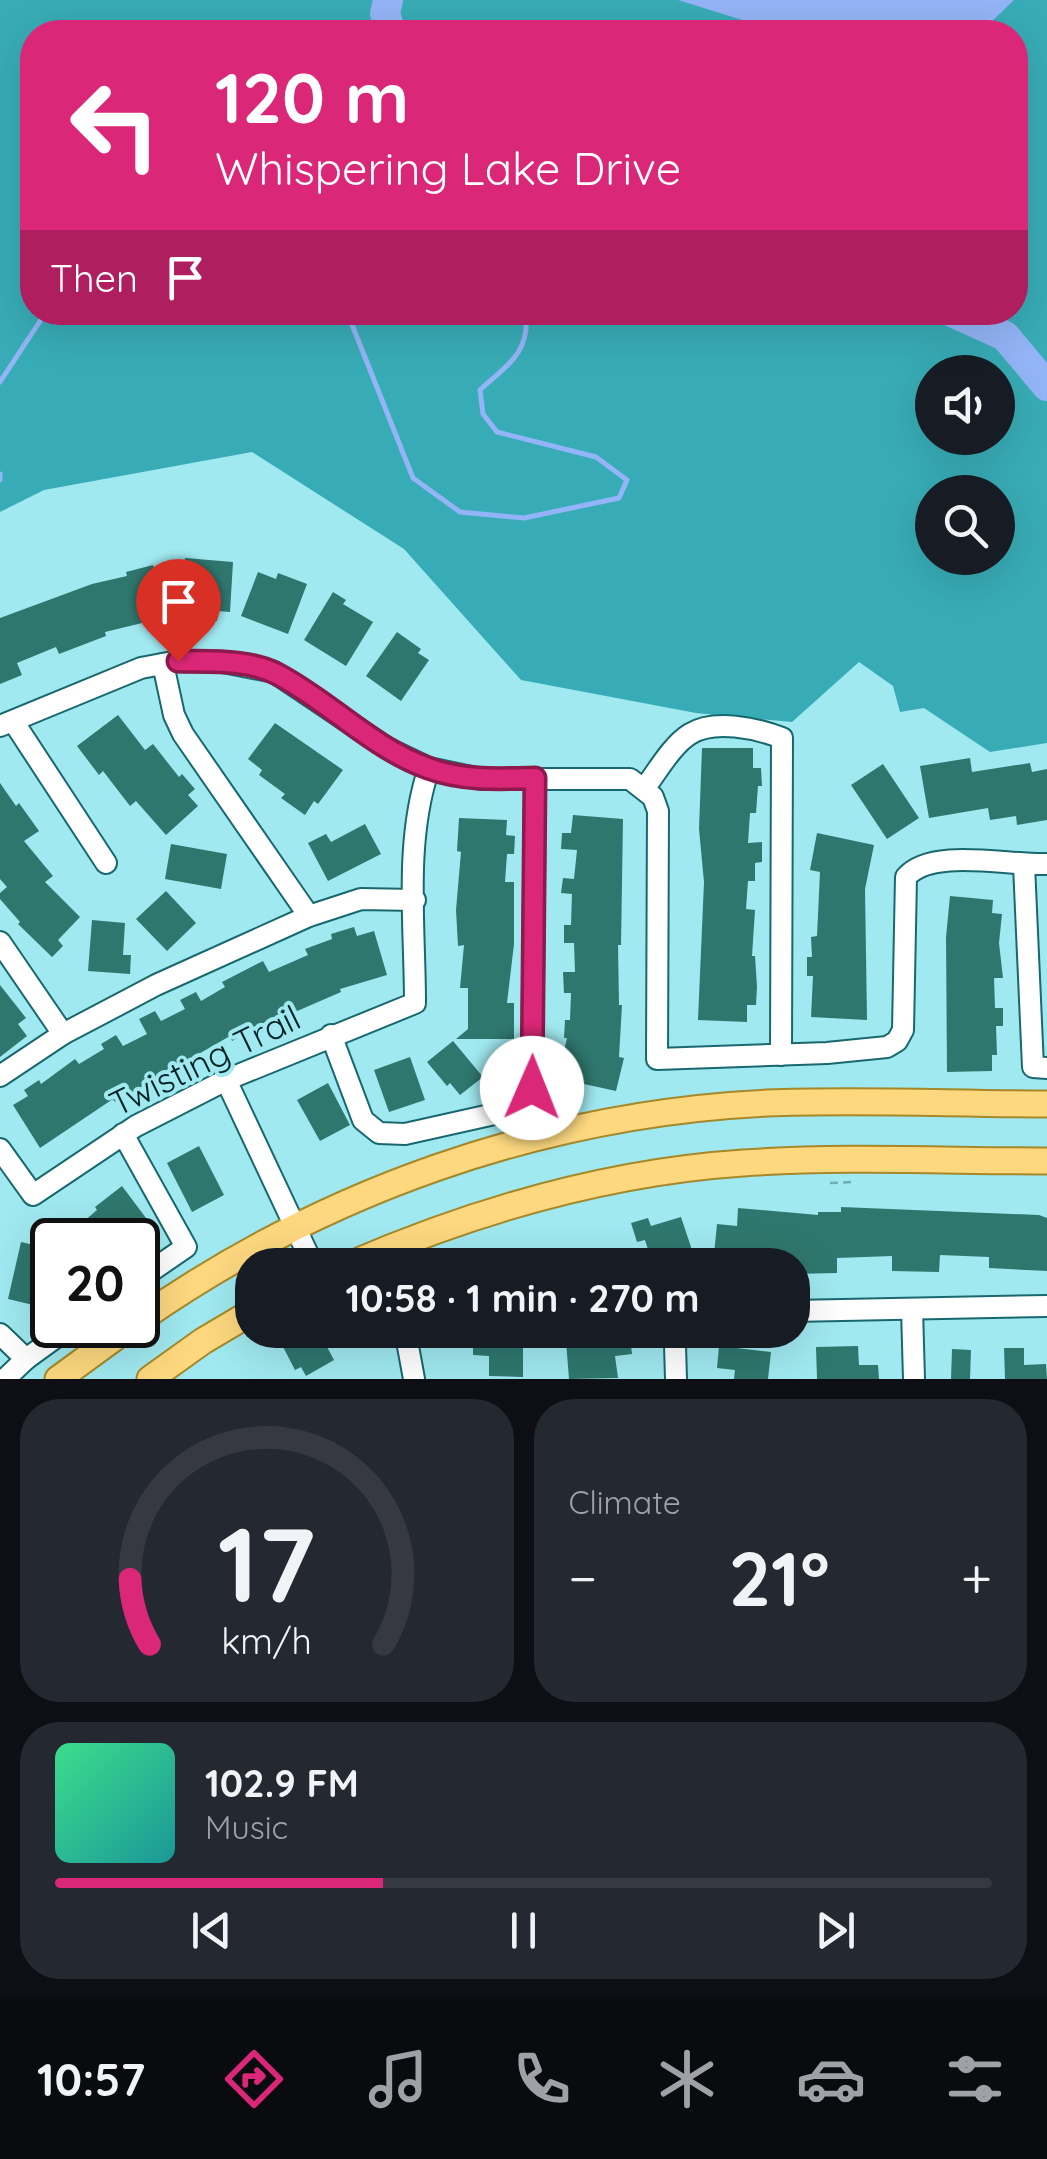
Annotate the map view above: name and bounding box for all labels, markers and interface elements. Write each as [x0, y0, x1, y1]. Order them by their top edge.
text: 120 m [215, 53, 409, 141]
icon: left [50, 60, 180, 190]
text: Whispering Lake Drive [215, 140, 681, 196]
icon: arrive [158, 250, 213, 305]
text: Then [50, 254, 138, 302]
map controls [915, 355, 1015, 575]
button: sound [915, 355, 1015, 455]
button: search [915, 475, 1015, 575]
pin [136, 559, 221, 662]
icon: arrive [151, 574, 206, 629]
street label: Twisting Trail [102, 995, 307, 1125]
position arrow [480, 1036, 584, 1140]
speed limit sign: 20 [30, 1218, 160, 1348]
text: 10:58 · 1 min · 270 m [345, 1274, 700, 1322]
text: Climate [569, 1482, 681, 1522]
text: 17 [218, 1498, 316, 1628]
text: 21° [728, 1531, 830, 1625]
text: − [569, 1543, 597, 1612]
text: + [961, 1543, 992, 1612]
text: km/h [221, 1618, 312, 1663]
text: 102.9 FM [205, 1759, 359, 1807]
text: Music [205, 1807, 288, 1847]
icon: previous [184, 1903, 239, 1958]
icon: pause [496, 1903, 551, 1958]
icon: next [808, 1903, 863, 1958]
icon: directions [219, 2044, 289, 2114]
icon: music [363, 2044, 433, 2114]
icon: phone [507, 2044, 577, 2114]
icon: climate [652, 2044, 722, 2114]
icon: car [796, 2044, 866, 2114]
icon: filters [940, 2044, 1010, 2114]
text: 10:57 [37, 2051, 145, 2107]

